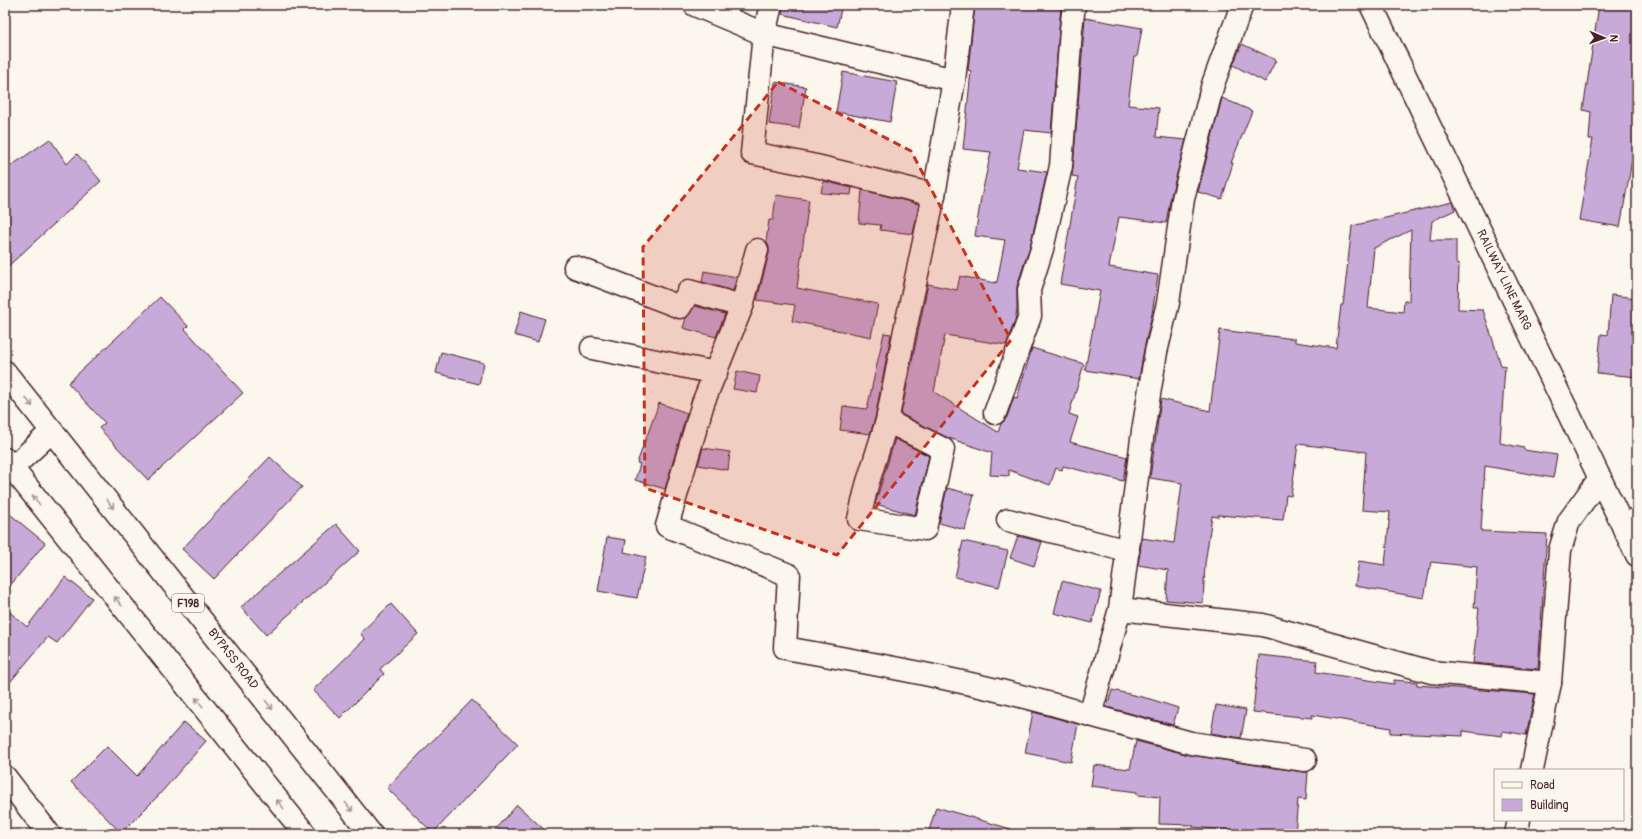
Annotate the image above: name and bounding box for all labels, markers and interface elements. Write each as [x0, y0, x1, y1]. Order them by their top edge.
north arrow [1584, 18, 1624, 58]
text: N [1607, 34, 1620, 43]
street label: RAILWAY LINE MARG [1473, 227, 1535, 333]
one-way arrow [25, 397, 34, 408]
one-way arrow [32, 494, 40, 505]
one-way arrow [106, 499, 115, 510]
road number: F198 [172, 594, 204, 612]
one-way arrow [113, 596, 122, 606]
street label: BYPASS ROAD [205, 625, 262, 693]
one-way arrow [195, 697, 203, 708]
one-way arrow [265, 700, 273, 711]
legend [1494, 769, 1624, 821]
text: Road [1530, 778, 1555, 793]
one-way arrow [276, 798, 285, 809]
text: Building [1530, 798, 1569, 813]
one-way arrow [345, 802, 354, 813]

